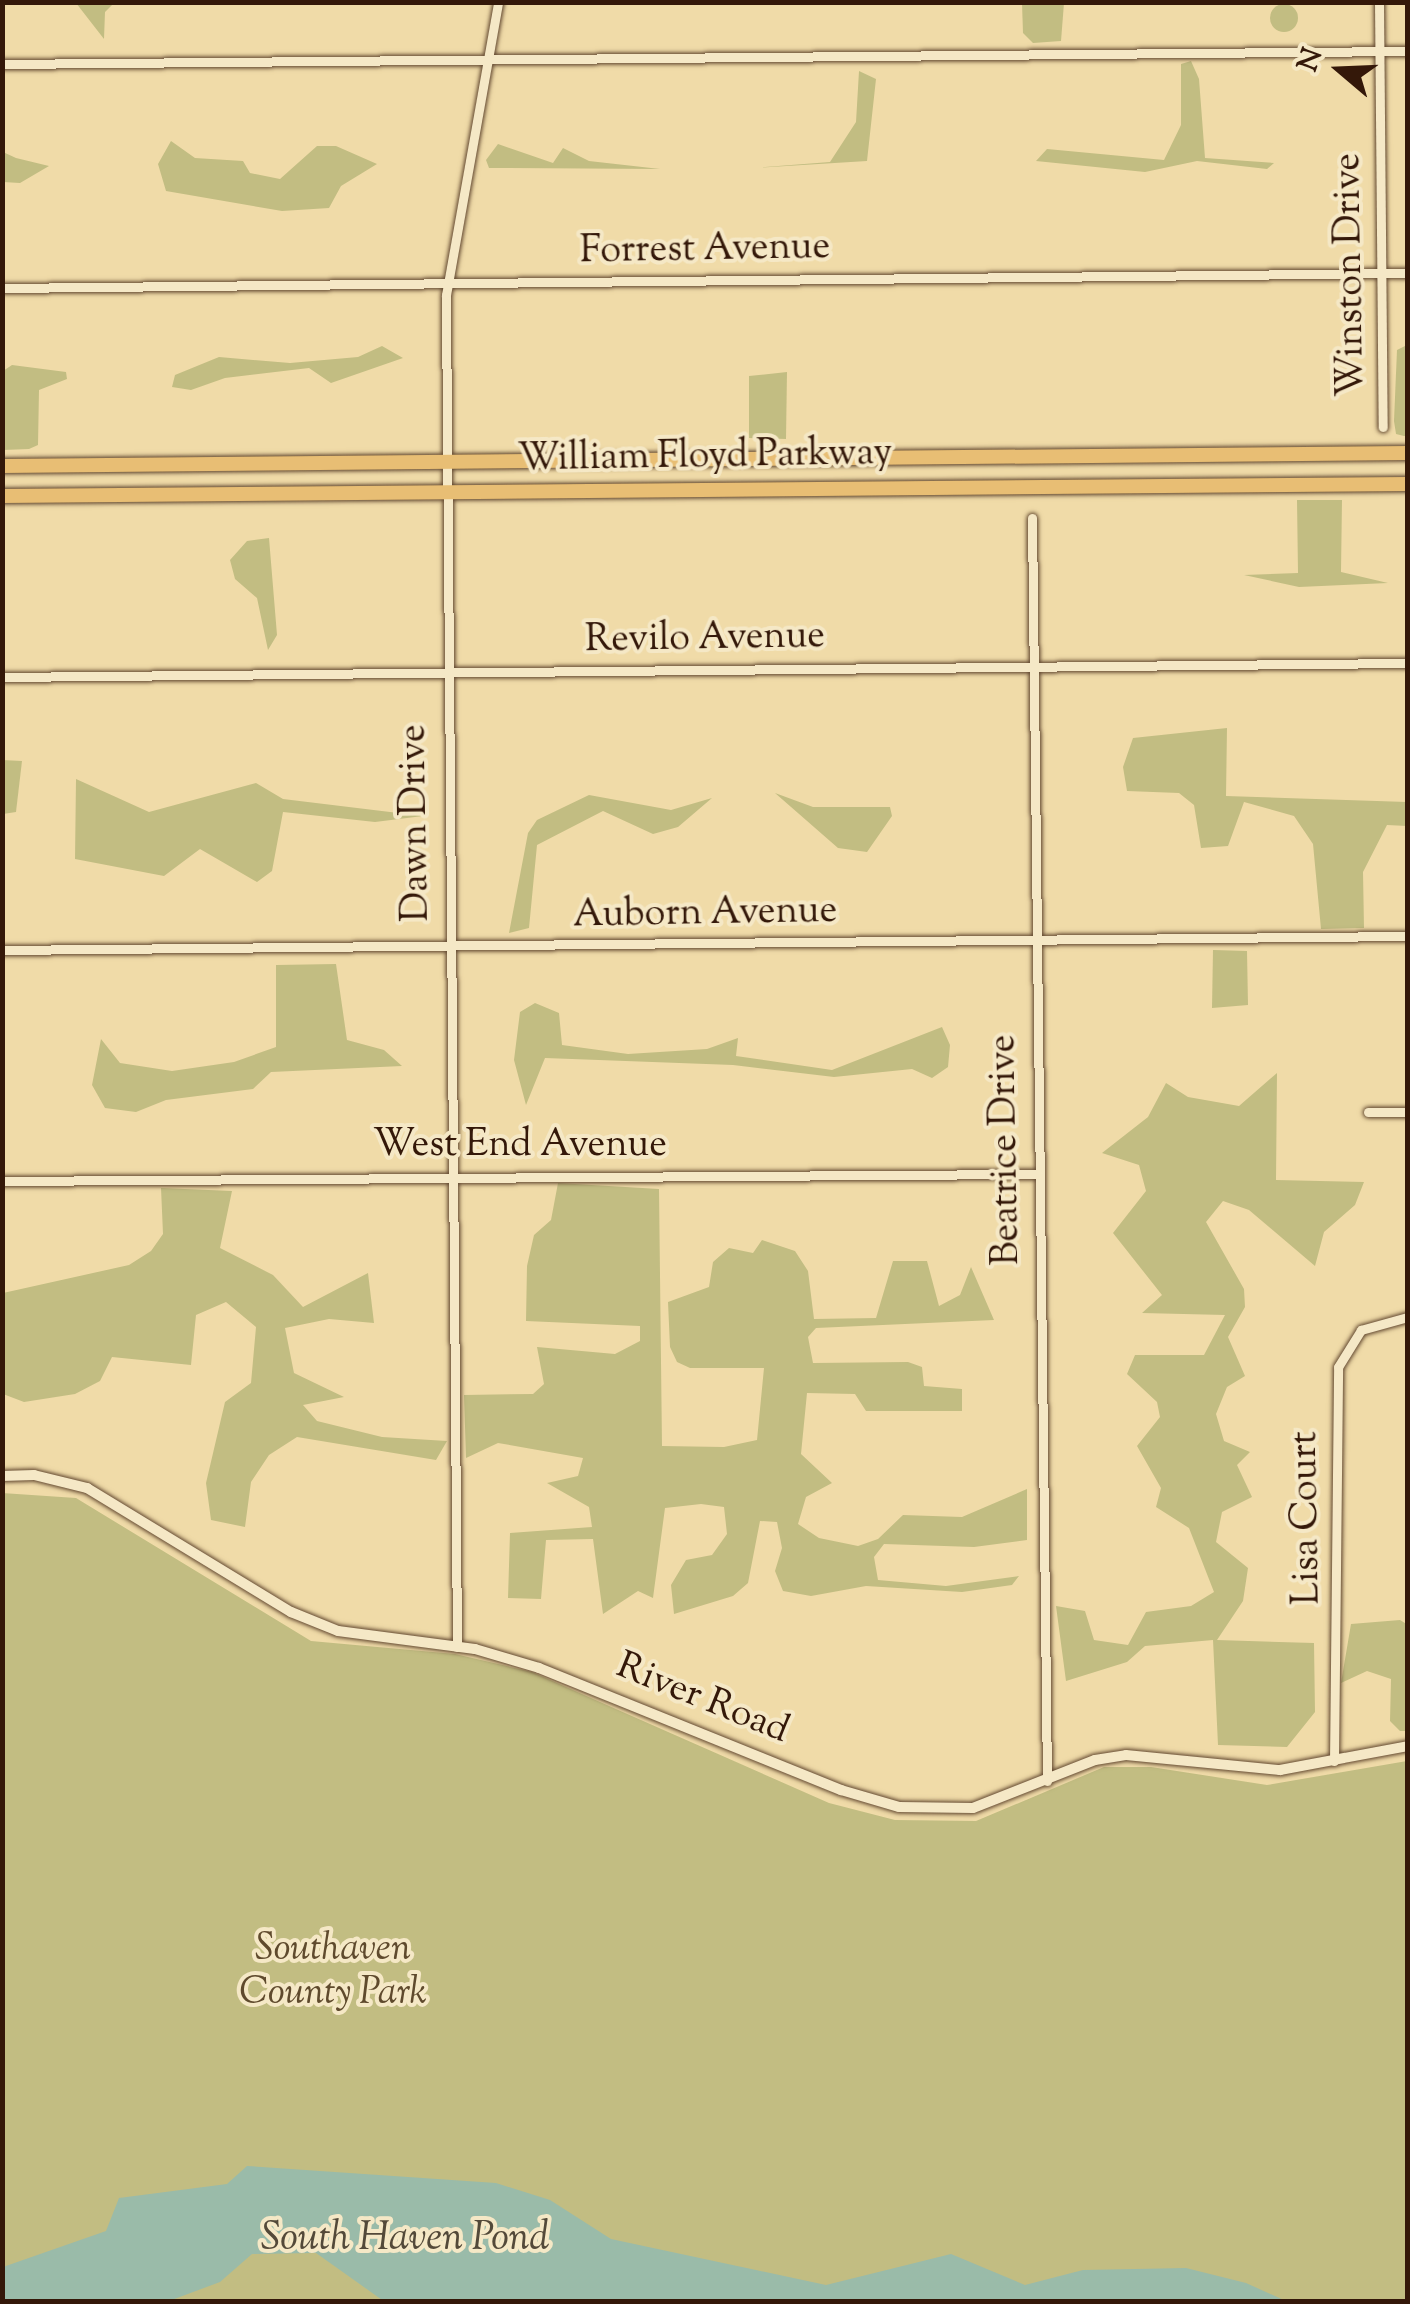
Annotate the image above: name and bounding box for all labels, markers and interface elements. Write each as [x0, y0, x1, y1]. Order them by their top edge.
north arrow [1290, 20, 1390, 120]
text: N [1289, 43, 1334, 77]
street label: Winston Drive [1327, 153, 1377, 397]
street label: Forrest Avenue [579, 226, 831, 276]
street label: William Floyd Parkway [517, 432, 893, 484]
street label: Revilo Avenue [585, 615, 825, 665]
street label: Dawn Drive [392, 724, 442, 922]
street label: Auborn Avenue [572, 890, 838, 940]
street label: Beatrice Drive [982, 1034, 1032, 1266]
street label: West End Avenue [373, 1124, 667, 1170]
street label: Lisa Court [1284, 1431, 1332, 1605]
street label: River Road [609, 1645, 795, 1755]
park label: Southaven County Park [239, 1928, 427, 2018]
water label: South Haven Pond [261, 2216, 549, 2264]

